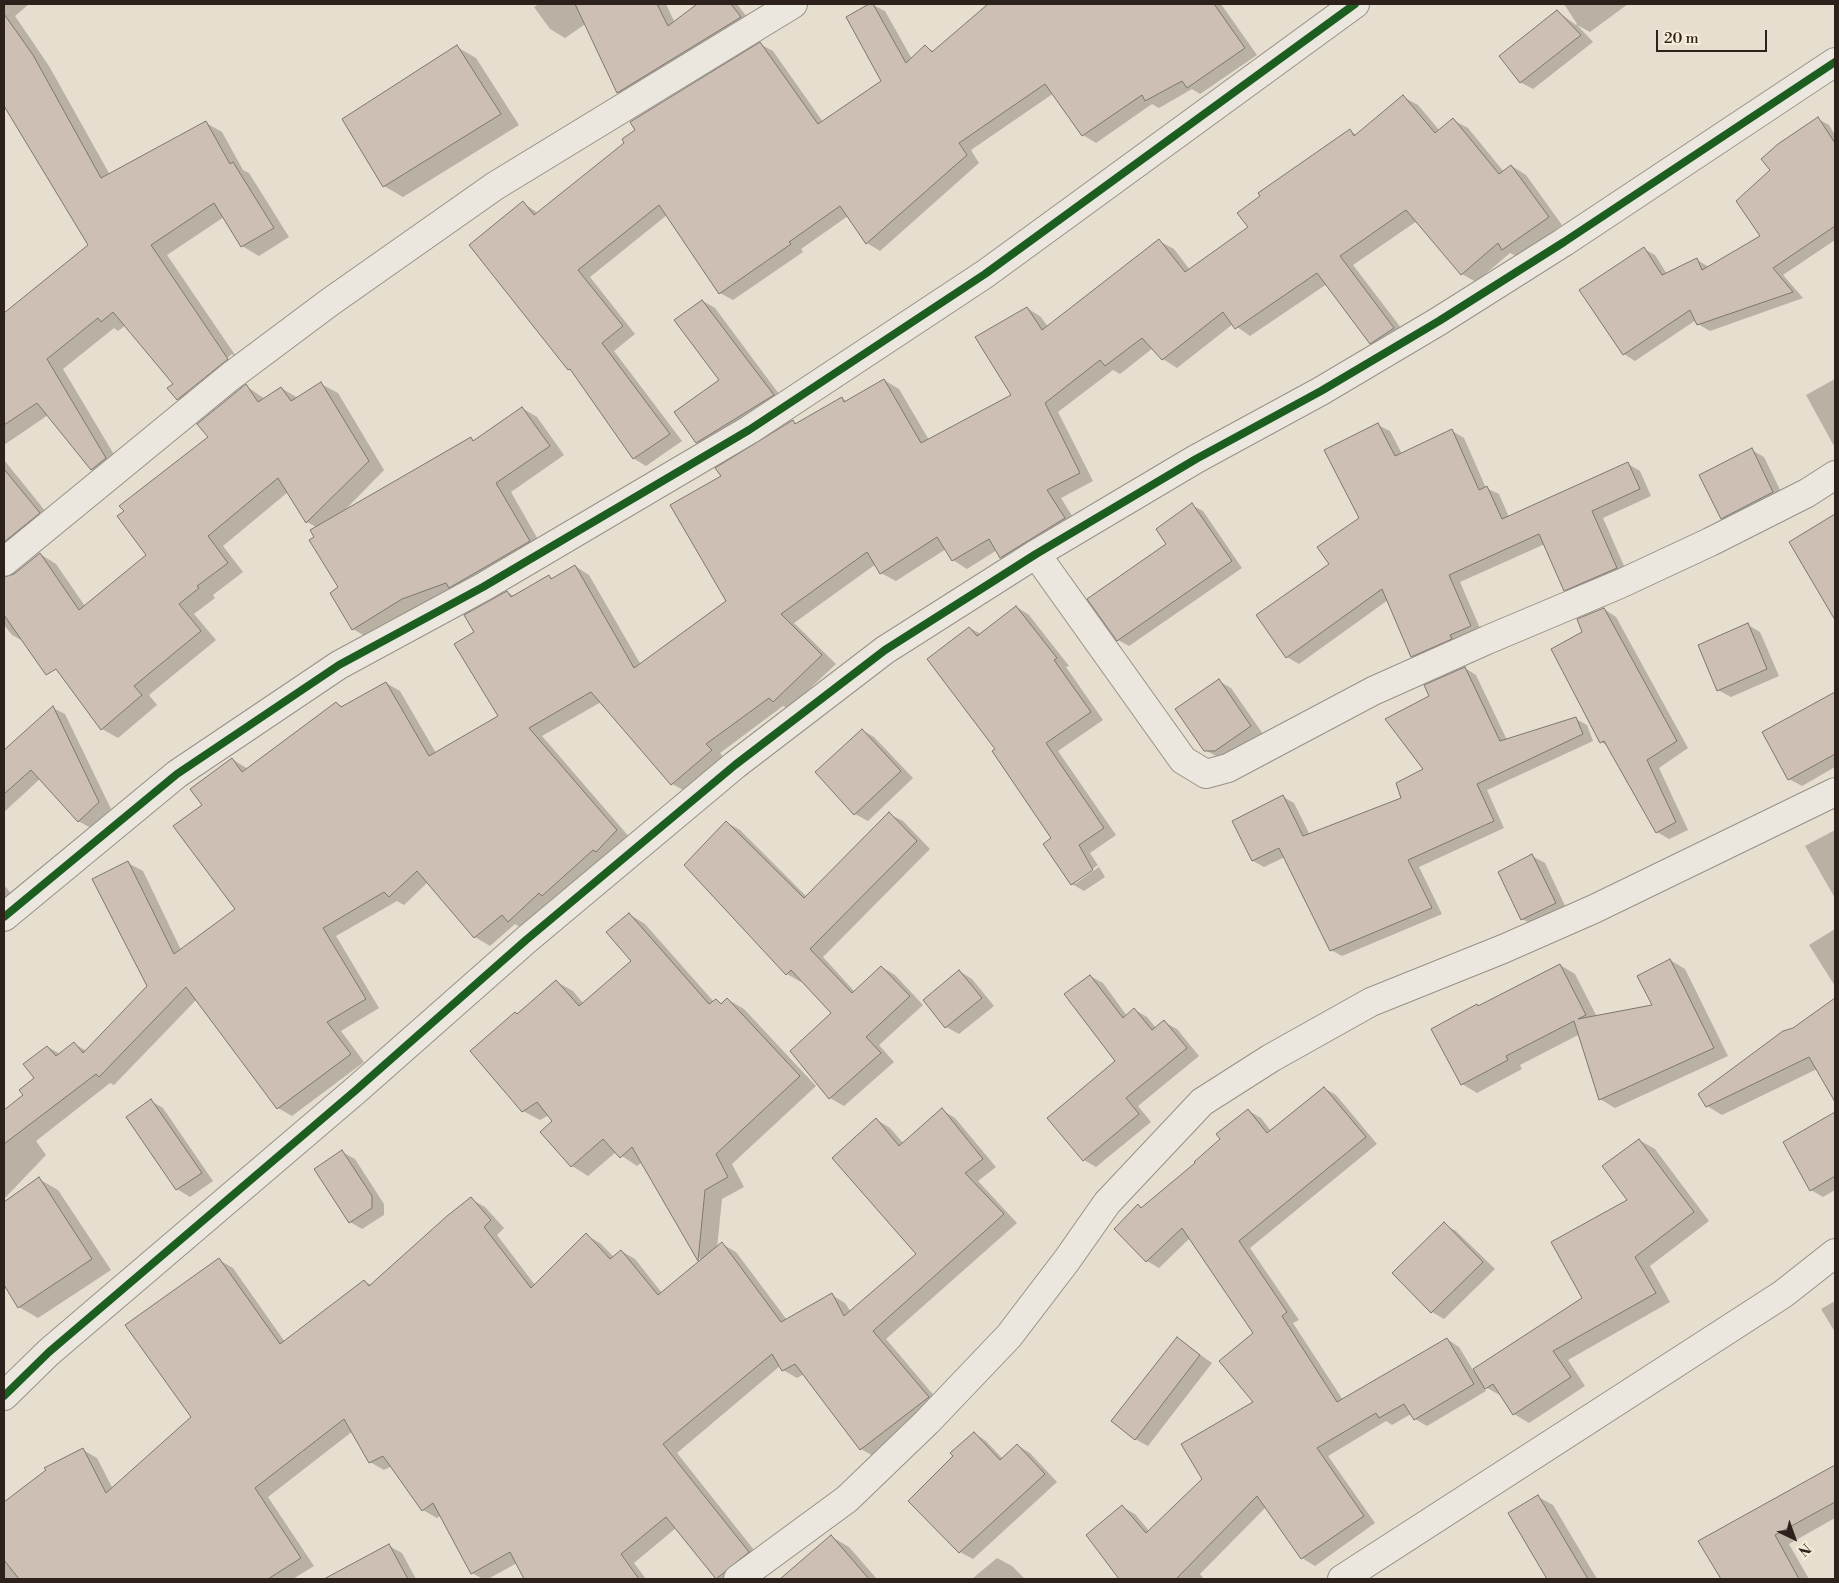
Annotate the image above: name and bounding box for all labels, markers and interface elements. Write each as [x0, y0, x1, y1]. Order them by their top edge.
scale bar [1659, 20, 1770, 52]
text: 20 m [1664, 29, 1699, 48]
north arrow [1769, 1513, 1819, 1563]
text: N [1794, 1539, 1814, 1560]

